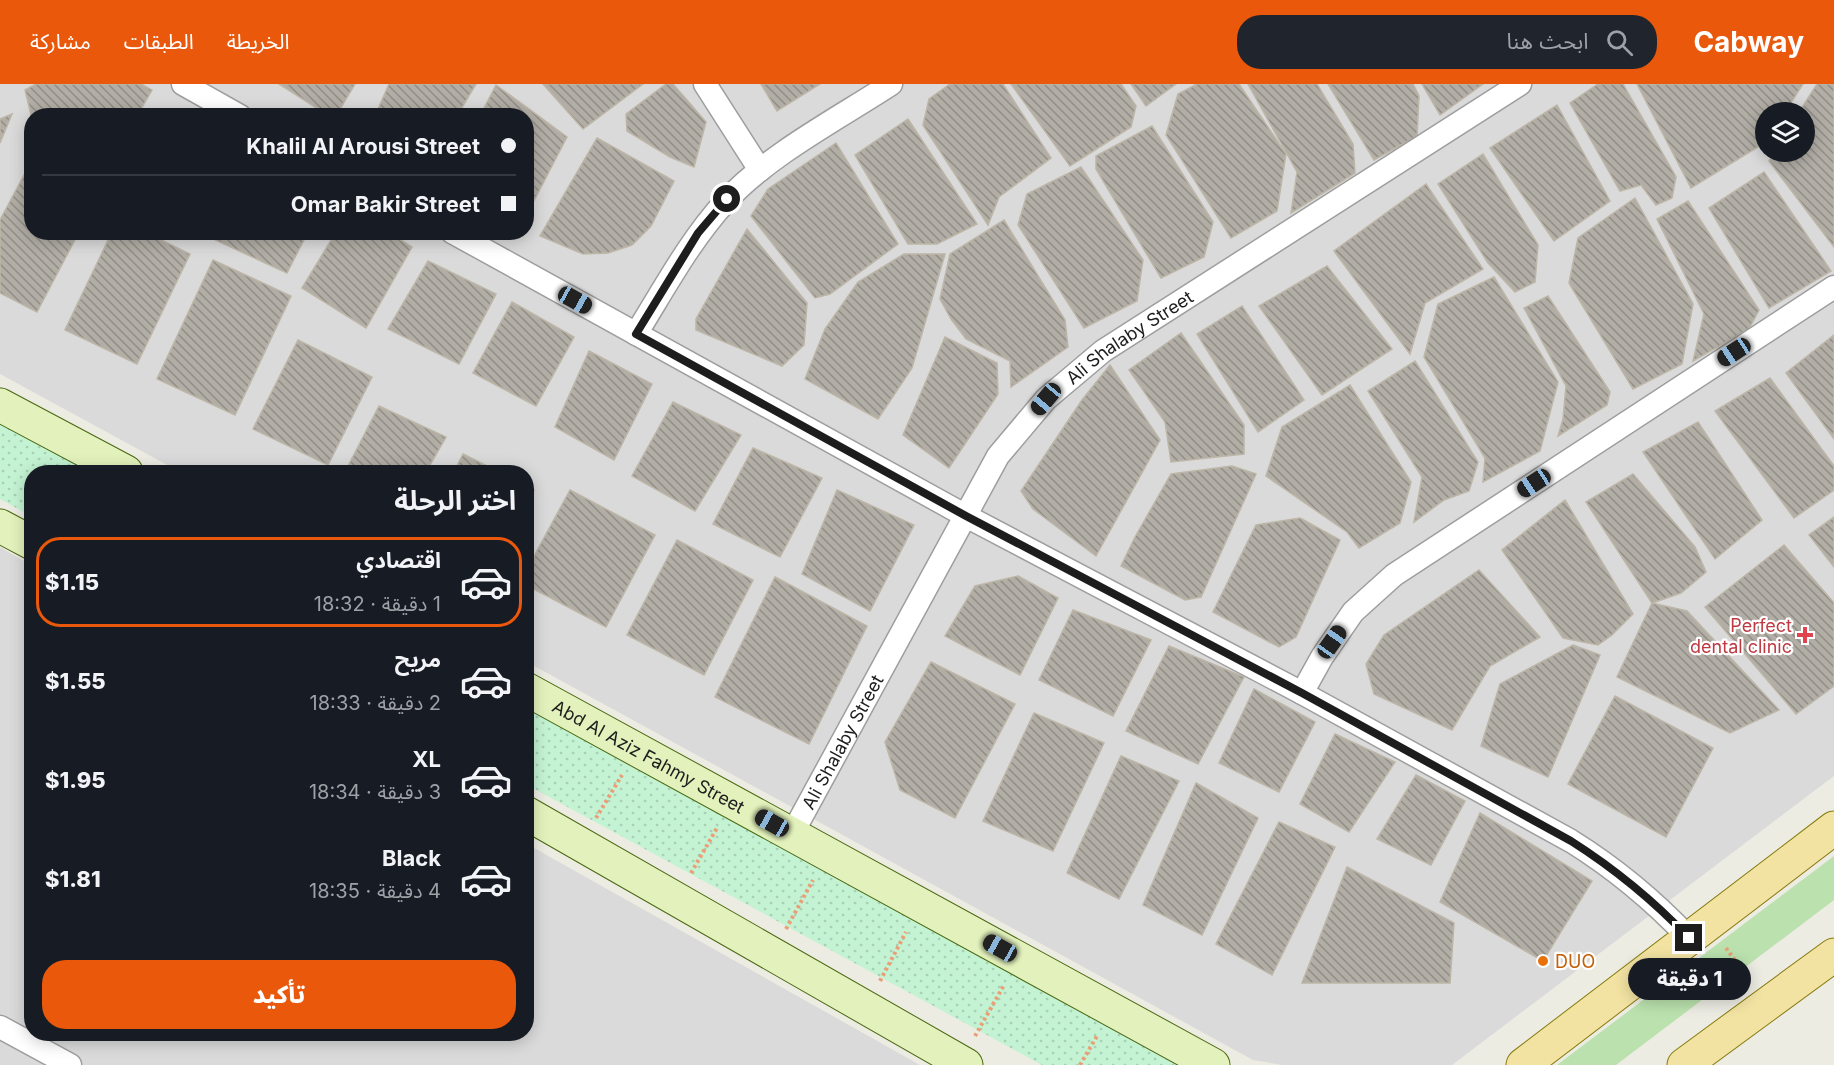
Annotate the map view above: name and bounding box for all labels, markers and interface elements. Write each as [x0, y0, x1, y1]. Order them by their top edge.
search box [1237, 15, 1657, 69]
text: Cabway [1693, 25, 1804, 59]
icon: search [1603, 26, 1636, 59]
text: ابحث هنا [1506, 28, 1588, 54]
text: مشاركة [30, 29, 91, 54]
text: الطبقات [124, 29, 194, 54]
text: الخريطة [227, 29, 290, 54]
map controls [1755, 102, 1815, 162]
button: layers [1755, 102, 1815, 162]
text: Khalil Al Arousi Street [246, 133, 480, 159]
route start [713, 185, 740, 212]
text: Omar Bakir Street [291, 191, 480, 217]
car [555, 283, 595, 317]
street label: Ali Shalaby Street [1062, 286, 1197, 388]
car [1714, 335, 1754, 369]
car [1028, 379, 1064, 419]
car [1514, 466, 1554, 500]
text: اختر الرحلة [394, 484, 516, 517]
text: اقتصادي [356, 547, 441, 573]
icon: car [459, 555, 513, 609]
text: $1.15 [45, 569, 99, 595]
text: 1 دقيقة · 18:32 [314, 592, 441, 616]
place label: Perfect dental clinic [1690, 615, 1792, 657]
car [1314, 622, 1350, 662]
marker: Perfect dental clinic [1796, 626, 1814, 644]
text: مريح [395, 646, 441, 672]
icon: car [459, 654, 513, 708]
text: $1.55 [45, 668, 106, 694]
street label: Ali Shalaby Street [797, 671, 887, 813]
text: 2 دقيقة · 18:33 [310, 691, 441, 715]
street label: Abd Al Aziz Fahmy Street [549, 695, 749, 817]
text: XL [412, 746, 441, 772]
icon: car [459, 753, 513, 807]
text: $1.95 [45, 767, 106, 793]
text: 3 دقيقة · 18:34 [309, 780, 441, 804]
car [752, 806, 792, 840]
text: Black [382, 845, 441, 871]
icon: car [459, 852, 513, 906]
text: $1.81 [45, 866, 101, 892]
text: 4 دقيقة · 18:35 [309, 879, 441, 903]
route end [1675, 924, 1702, 951]
car [980, 931, 1020, 965]
place label: DUO [1555, 951, 1595, 972]
marker: DUO [1536, 954, 1550, 968]
callout: 1 دقيقة [1628, 959, 1750, 1001]
button: تأكيد [42, 960, 516, 1029]
text: 1 دقيقة [1657, 967, 1722, 991]

